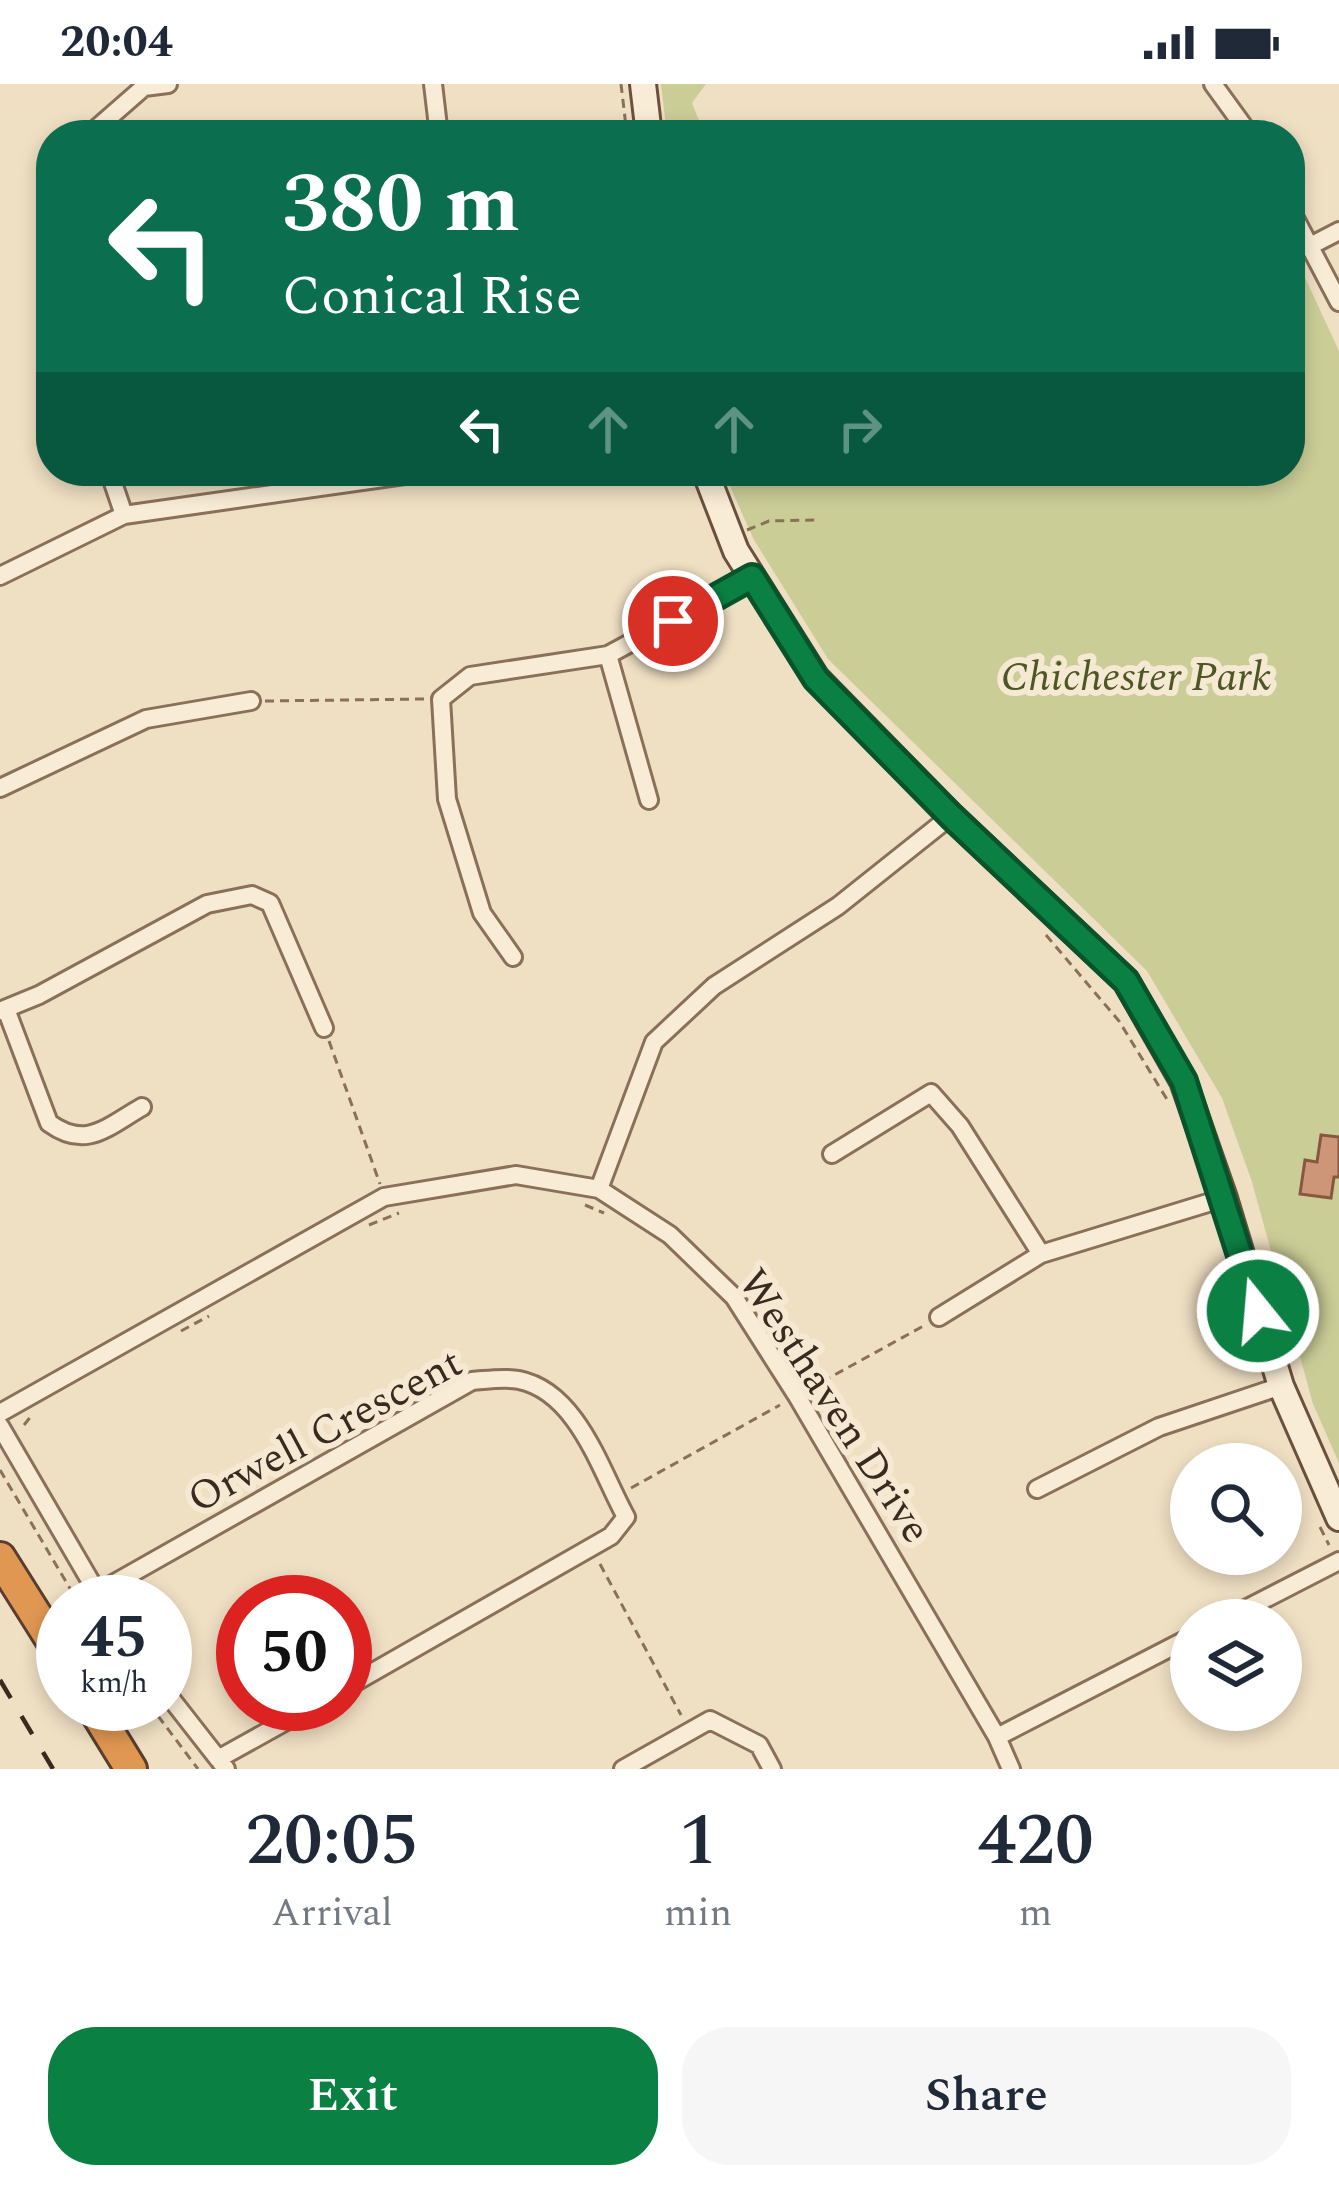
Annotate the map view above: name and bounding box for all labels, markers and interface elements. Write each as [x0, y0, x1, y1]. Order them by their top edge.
text: 20:04 [60, 8, 173, 77]
text: 380 m [282, 141, 520, 269]
icon: left [84, 168, 240, 324]
text: Conical Rise [282, 256, 582, 338]
icon: left [449, 396, 515, 462]
icon: ahead [575, 396, 641, 462]
icon: ahead [701, 396, 767, 462]
icon: right [827, 396, 893, 462]
pin [622, 570, 724, 672]
icon: arrive [640, 588, 706, 654]
park label: Chichester Park [1001, 646, 1271, 709]
position arrow [1195, 1248, 1321, 1374]
street label: Westhaven Drive [721, 1257, 946, 1556]
street label: Orwell Crescent [177, 1332, 474, 1530]
map controls [1170, 1443, 1302, 1731]
button: search [1170, 1443, 1302, 1575]
speed limit sign: 50 [216, 1575, 372, 1731]
text: 45 [80, 1592, 148, 1684]
button: layers [1170, 1599, 1302, 1731]
text: km/h [80, 1660, 148, 1706]
text: 20:05 [245, 1787, 419, 1896]
text: 1 [679, 1787, 717, 1896]
text: 420 [978, 1787, 1094, 1896]
text: Arrival [271, 1884, 393, 1943]
text: min [664, 1884, 732, 1943]
text: m [1019, 1884, 1052, 1943]
button: Exit [48, 2027, 658, 2165]
button: Share [682, 2027, 1291, 2165]

